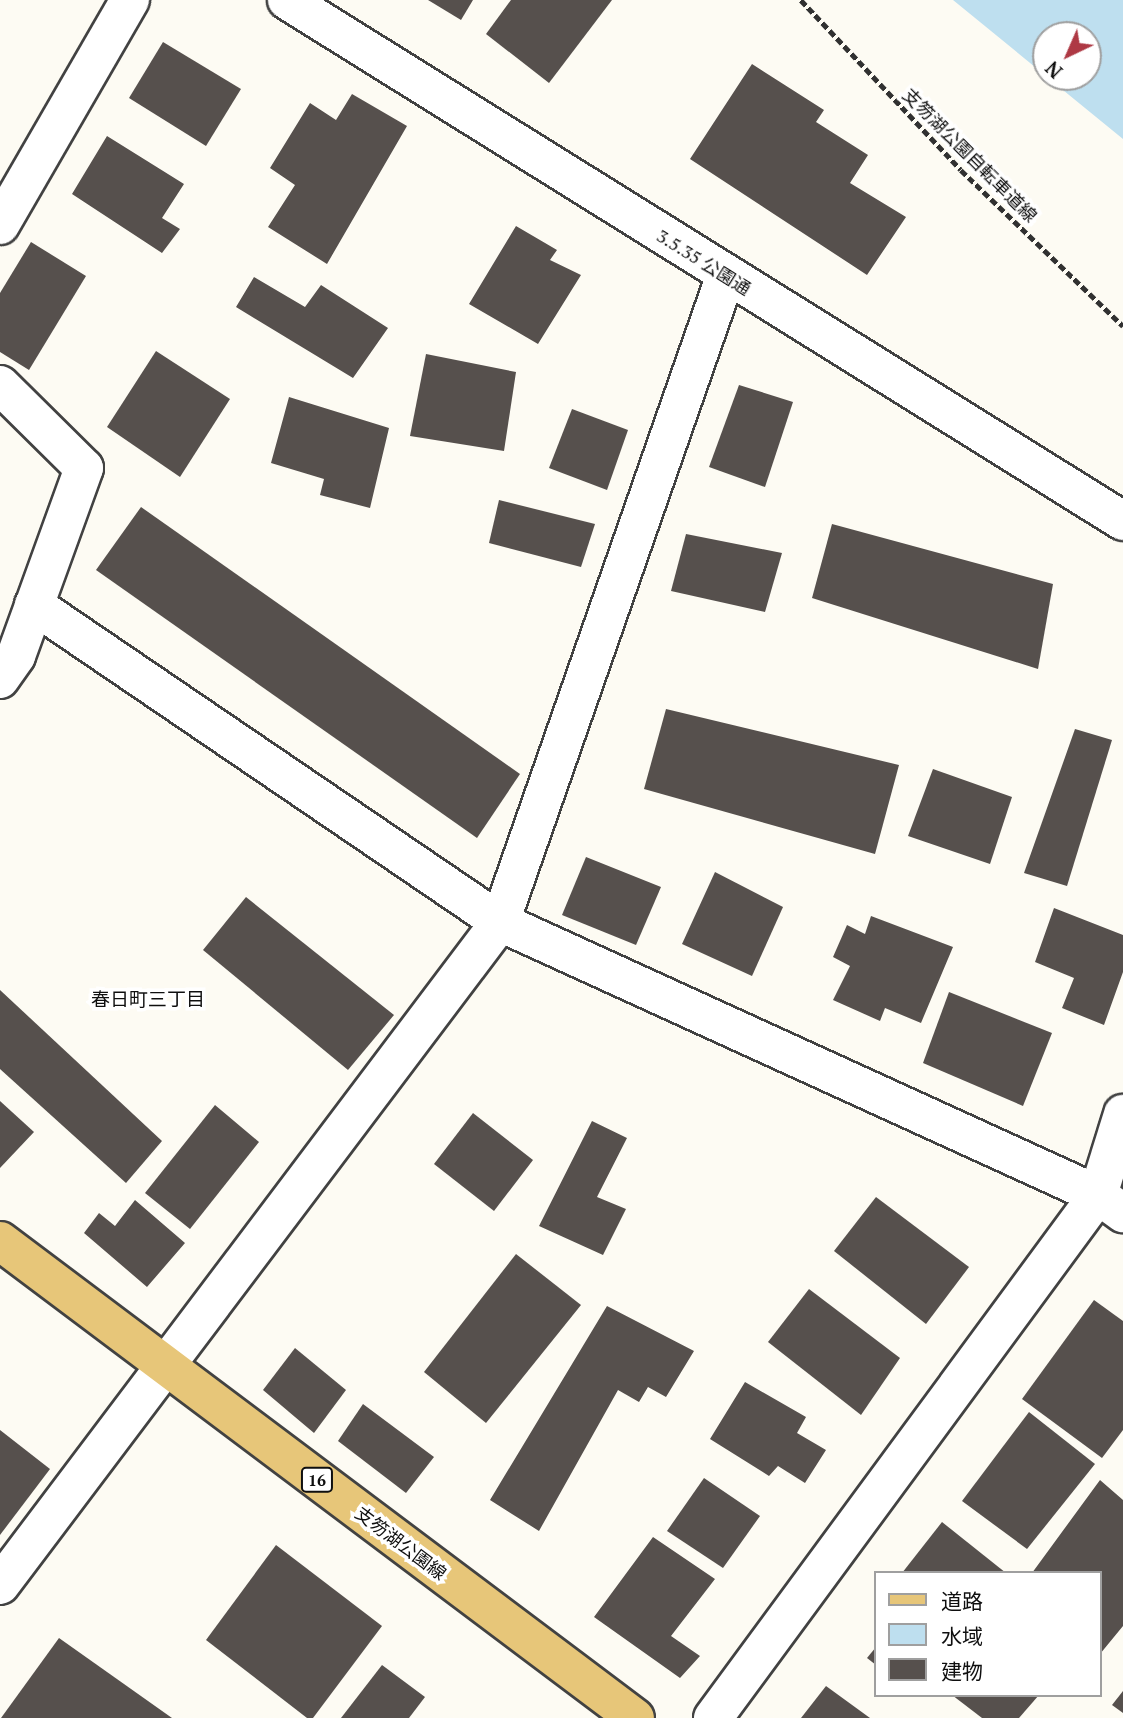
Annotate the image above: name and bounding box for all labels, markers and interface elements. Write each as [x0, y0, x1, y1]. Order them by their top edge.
north arrow [1032, 21, 1102, 91]
text: N [1040, 56, 1067, 84]
street label: 支笏湖公園自転車道線 [899, 84, 1041, 226]
street label: 3.5.35 公園通 [653, 225, 755, 299]
district label: 春日町三丁目 [91, 988, 205, 1010]
road number: 16 [300, 1468, 334, 1492]
street label: 支笏湖公園線 [351, 1502, 451, 1584]
legend [874, 1571, 1102, 1697]
text: 道路 [941, 1587, 983, 1615]
text: 水域 [941, 1622, 983, 1650]
text: 建物 [941, 1657, 983, 1685]

